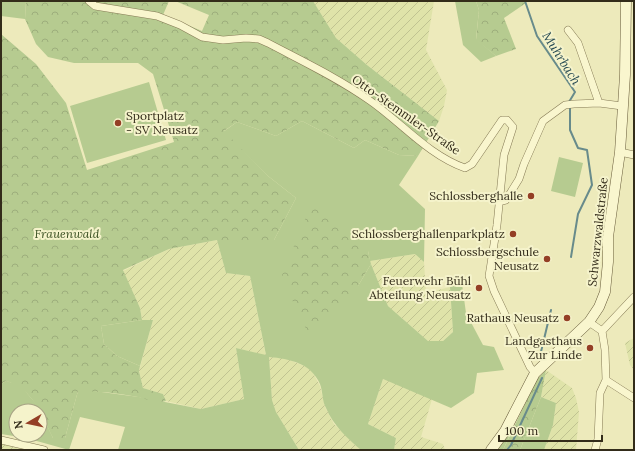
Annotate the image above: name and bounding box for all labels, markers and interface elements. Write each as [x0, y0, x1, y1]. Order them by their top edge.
water label: Muhrbach [538, 28, 585, 89]
street label: Otto-Stemmler-Straße [349, 71, 464, 158]
place label: Sportplatz - SV Neusatz [126, 108, 198, 137]
marker: Sportplatz - SV Neusatz [113, 118, 123, 128]
street label: Schwarzwaldstraße [584, 176, 611, 287]
place label: Schlossberghalle [429, 188, 523, 203]
marker: Schlossberghalle [526, 191, 536, 201]
park label: Frauenwald [35, 226, 100, 241]
place label: Schlossberghallenparkplatz [352, 226, 505, 241]
marker: Schlossberghallenparkplatz [508, 229, 518, 239]
place label: Schlossbergschule Neusatz [436, 244, 539, 273]
marker: Schlossbergschule Neusatz [542, 254, 552, 264]
place label: Feuerwehr Bühl Abteilung Neusatz [368, 273, 471, 302]
marker: Feuerwehr Bühl Abteilung Neusatz [474, 283, 484, 293]
place label: Rathaus Neusatz [466, 310, 559, 325]
marker: Rathaus Neusatz [562, 313, 572, 323]
place label: Landgasthaus Zur Linde [505, 333, 582, 362]
marker: Landgasthaus Zur Linde [585, 343, 595, 353]
north arrow [8, 403, 48, 443]
scale bar [499, 417, 602, 443]
text: N [10, 419, 26, 430]
text: 100 m [505, 423, 538, 438]

